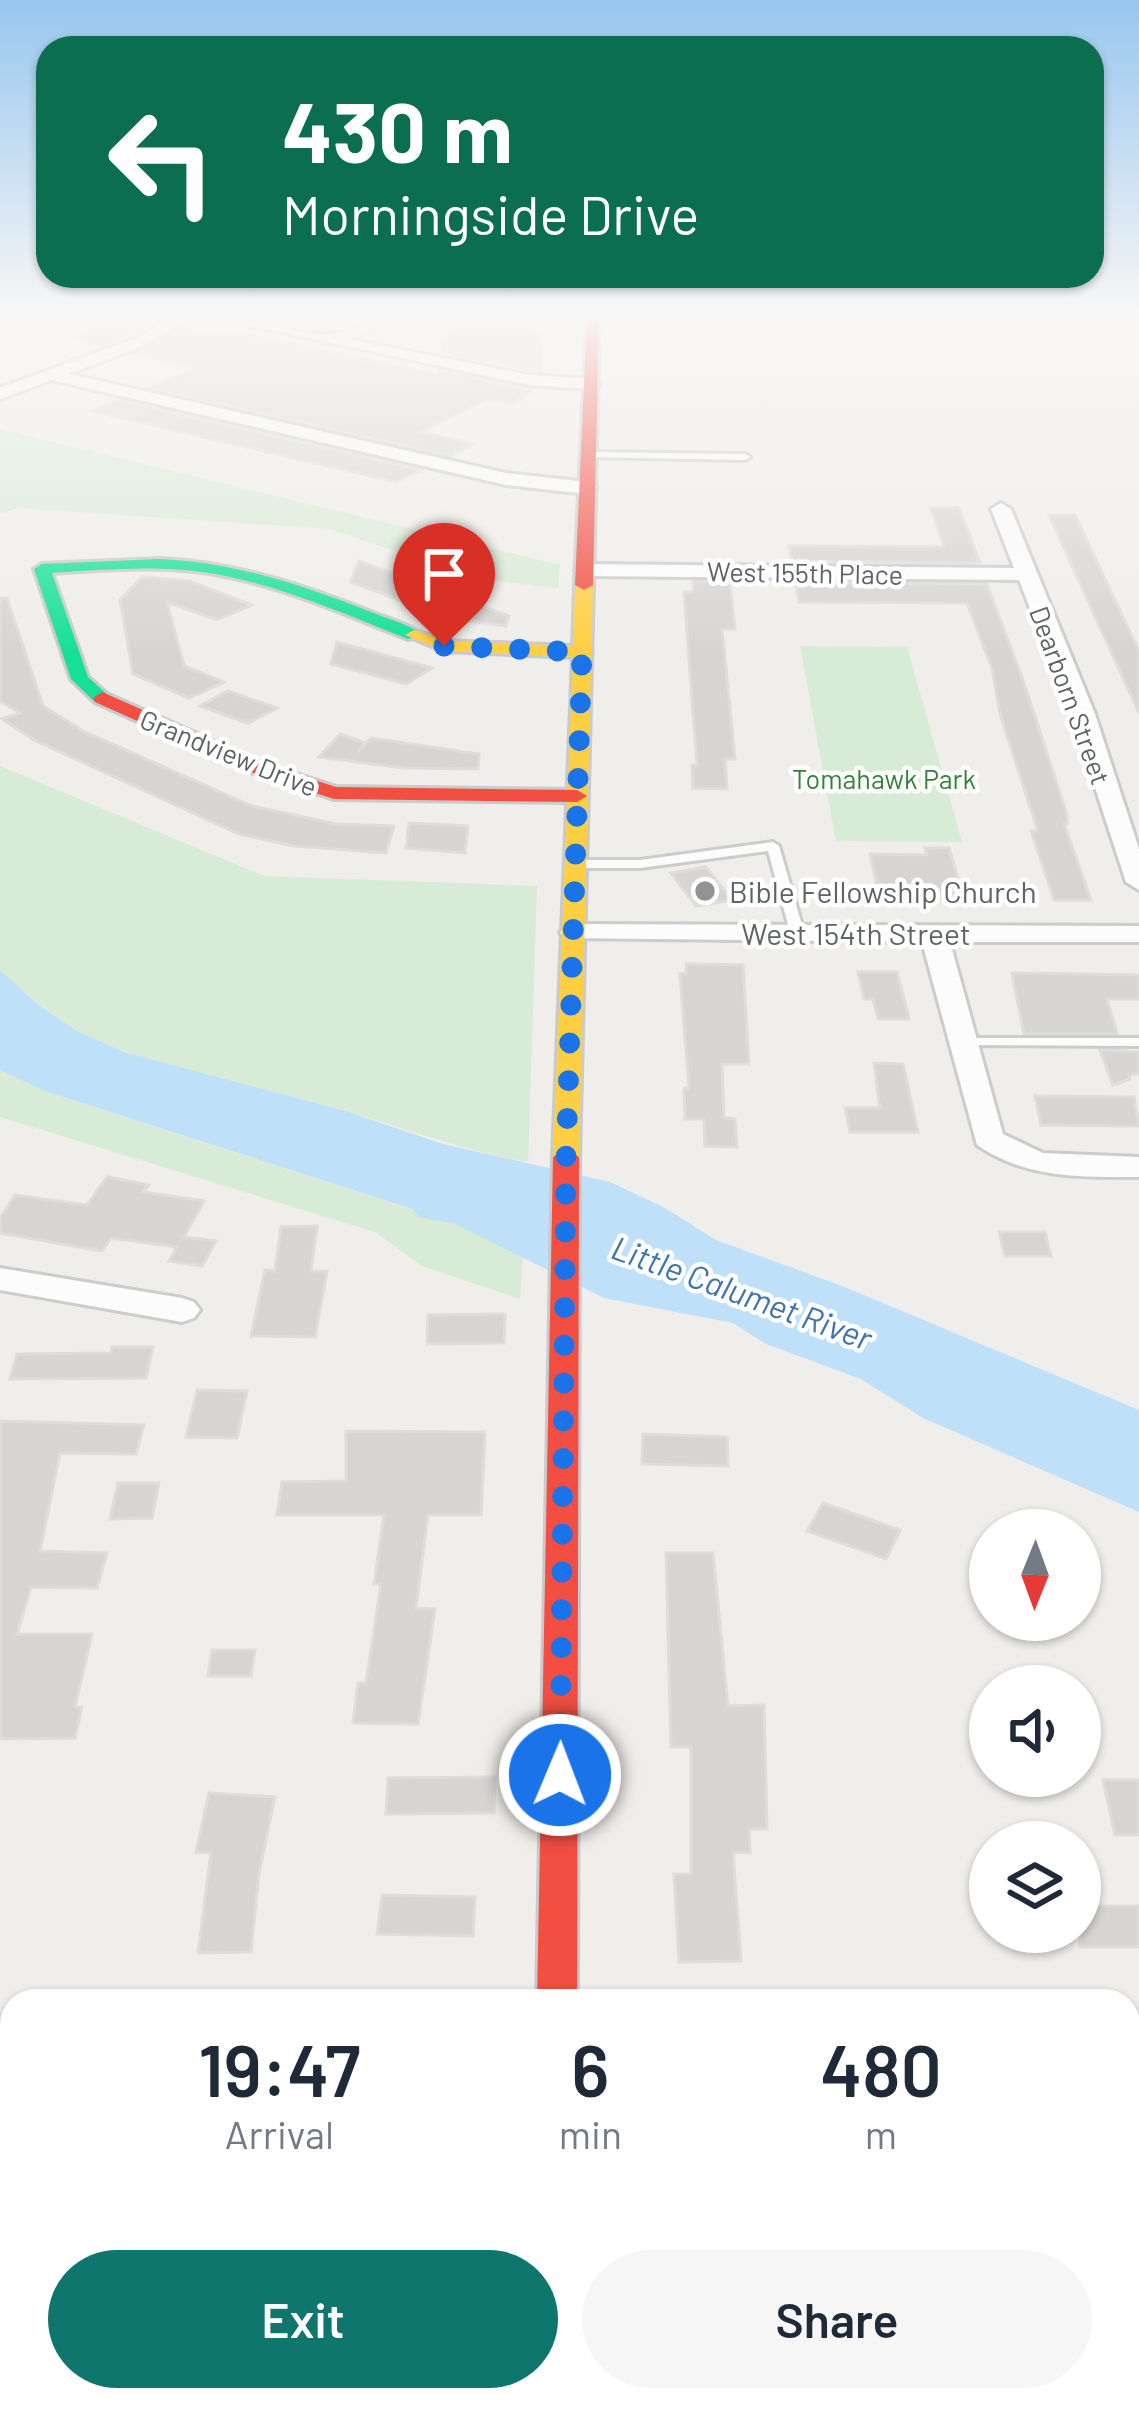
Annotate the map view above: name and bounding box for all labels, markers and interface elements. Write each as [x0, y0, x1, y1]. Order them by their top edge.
text: 430 m [282, 79, 513, 180]
icon: left [84, 84, 240, 240]
text: Morningside Drive [282, 181, 699, 246]
pin [393, 523, 495, 646]
icon: arrive [411, 541, 477, 607]
street label: West 155th Place [707, 554, 903, 590]
street label: Dearborn Street [1024, 602, 1118, 788]
street label: Grandview Drive [136, 702, 322, 802]
park label: Tomahawk Park [792, 762, 976, 794]
place label: Bible Fellowship Church [729, 873, 1037, 909]
marker: Bible Fellowship Church [692, 878, 718, 904]
street label: West 154th Street [741, 915, 971, 951]
water label: Little Calumet River [606, 1226, 879, 1358]
north arrow [969, 1509, 1101, 1641]
map controls [969, 1509, 1101, 1953]
button: sound [969, 1665, 1101, 1797]
position arrow [497, 1712, 623, 1838]
button: layers [969, 1821, 1101, 1953]
text: 19:47 [198, 2025, 360, 2111]
text: 6 [571, 2025, 609, 2111]
text: 480 [820, 2025, 942, 2111]
text: Arrival [225, 2110, 334, 2157]
text: min [559, 2110, 622, 2157]
text: m [865, 2110, 897, 2157]
button: Exit [48, 2250, 558, 2388]
button: Share [582, 2250, 1092, 2388]

